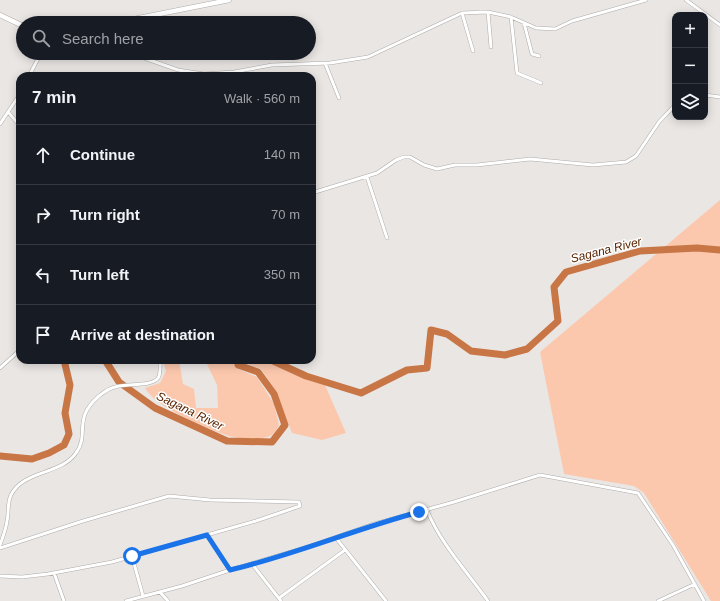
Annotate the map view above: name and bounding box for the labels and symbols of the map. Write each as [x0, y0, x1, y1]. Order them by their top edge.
water label: Sagana River [569, 234, 644, 266]
water label: Sagana River [154, 389, 227, 434]
route end [410, 503, 428, 521]
route start [123, 547, 141, 565]

